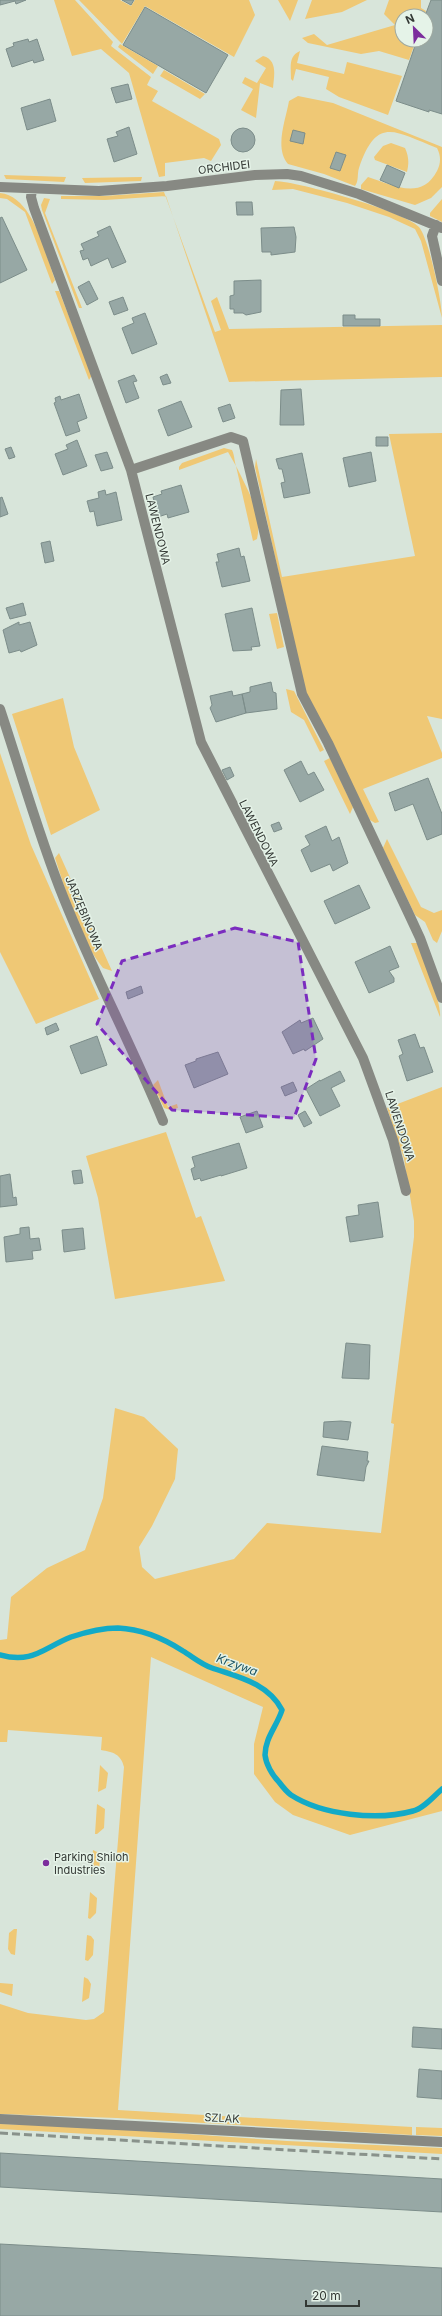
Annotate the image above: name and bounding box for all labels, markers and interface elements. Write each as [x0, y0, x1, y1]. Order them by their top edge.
north arrow [394, 8, 434, 48]
text: N [403, 11, 417, 27]
street label: ORCHIDEI [197, 157, 251, 177]
street label: LAWENDOWA [142, 492, 174, 567]
street label: LAWENDOWA [236, 797, 282, 869]
street label: JARZĘBINOWA [62, 874, 106, 952]
street label: LAWENDOWA [382, 1089, 418, 1163]
water label: Krzywa [214, 1650, 260, 1679]
place label: Parking Shiloh Industries [54, 1850, 129, 1877]
marker: Parking Shiloh Industries [41, 1858, 51, 1868]
street label: SZLAK [204, 2110, 241, 2126]
scale bar [306, 2282, 359, 2308]
text: 20 m [312, 2288, 341, 2303]

